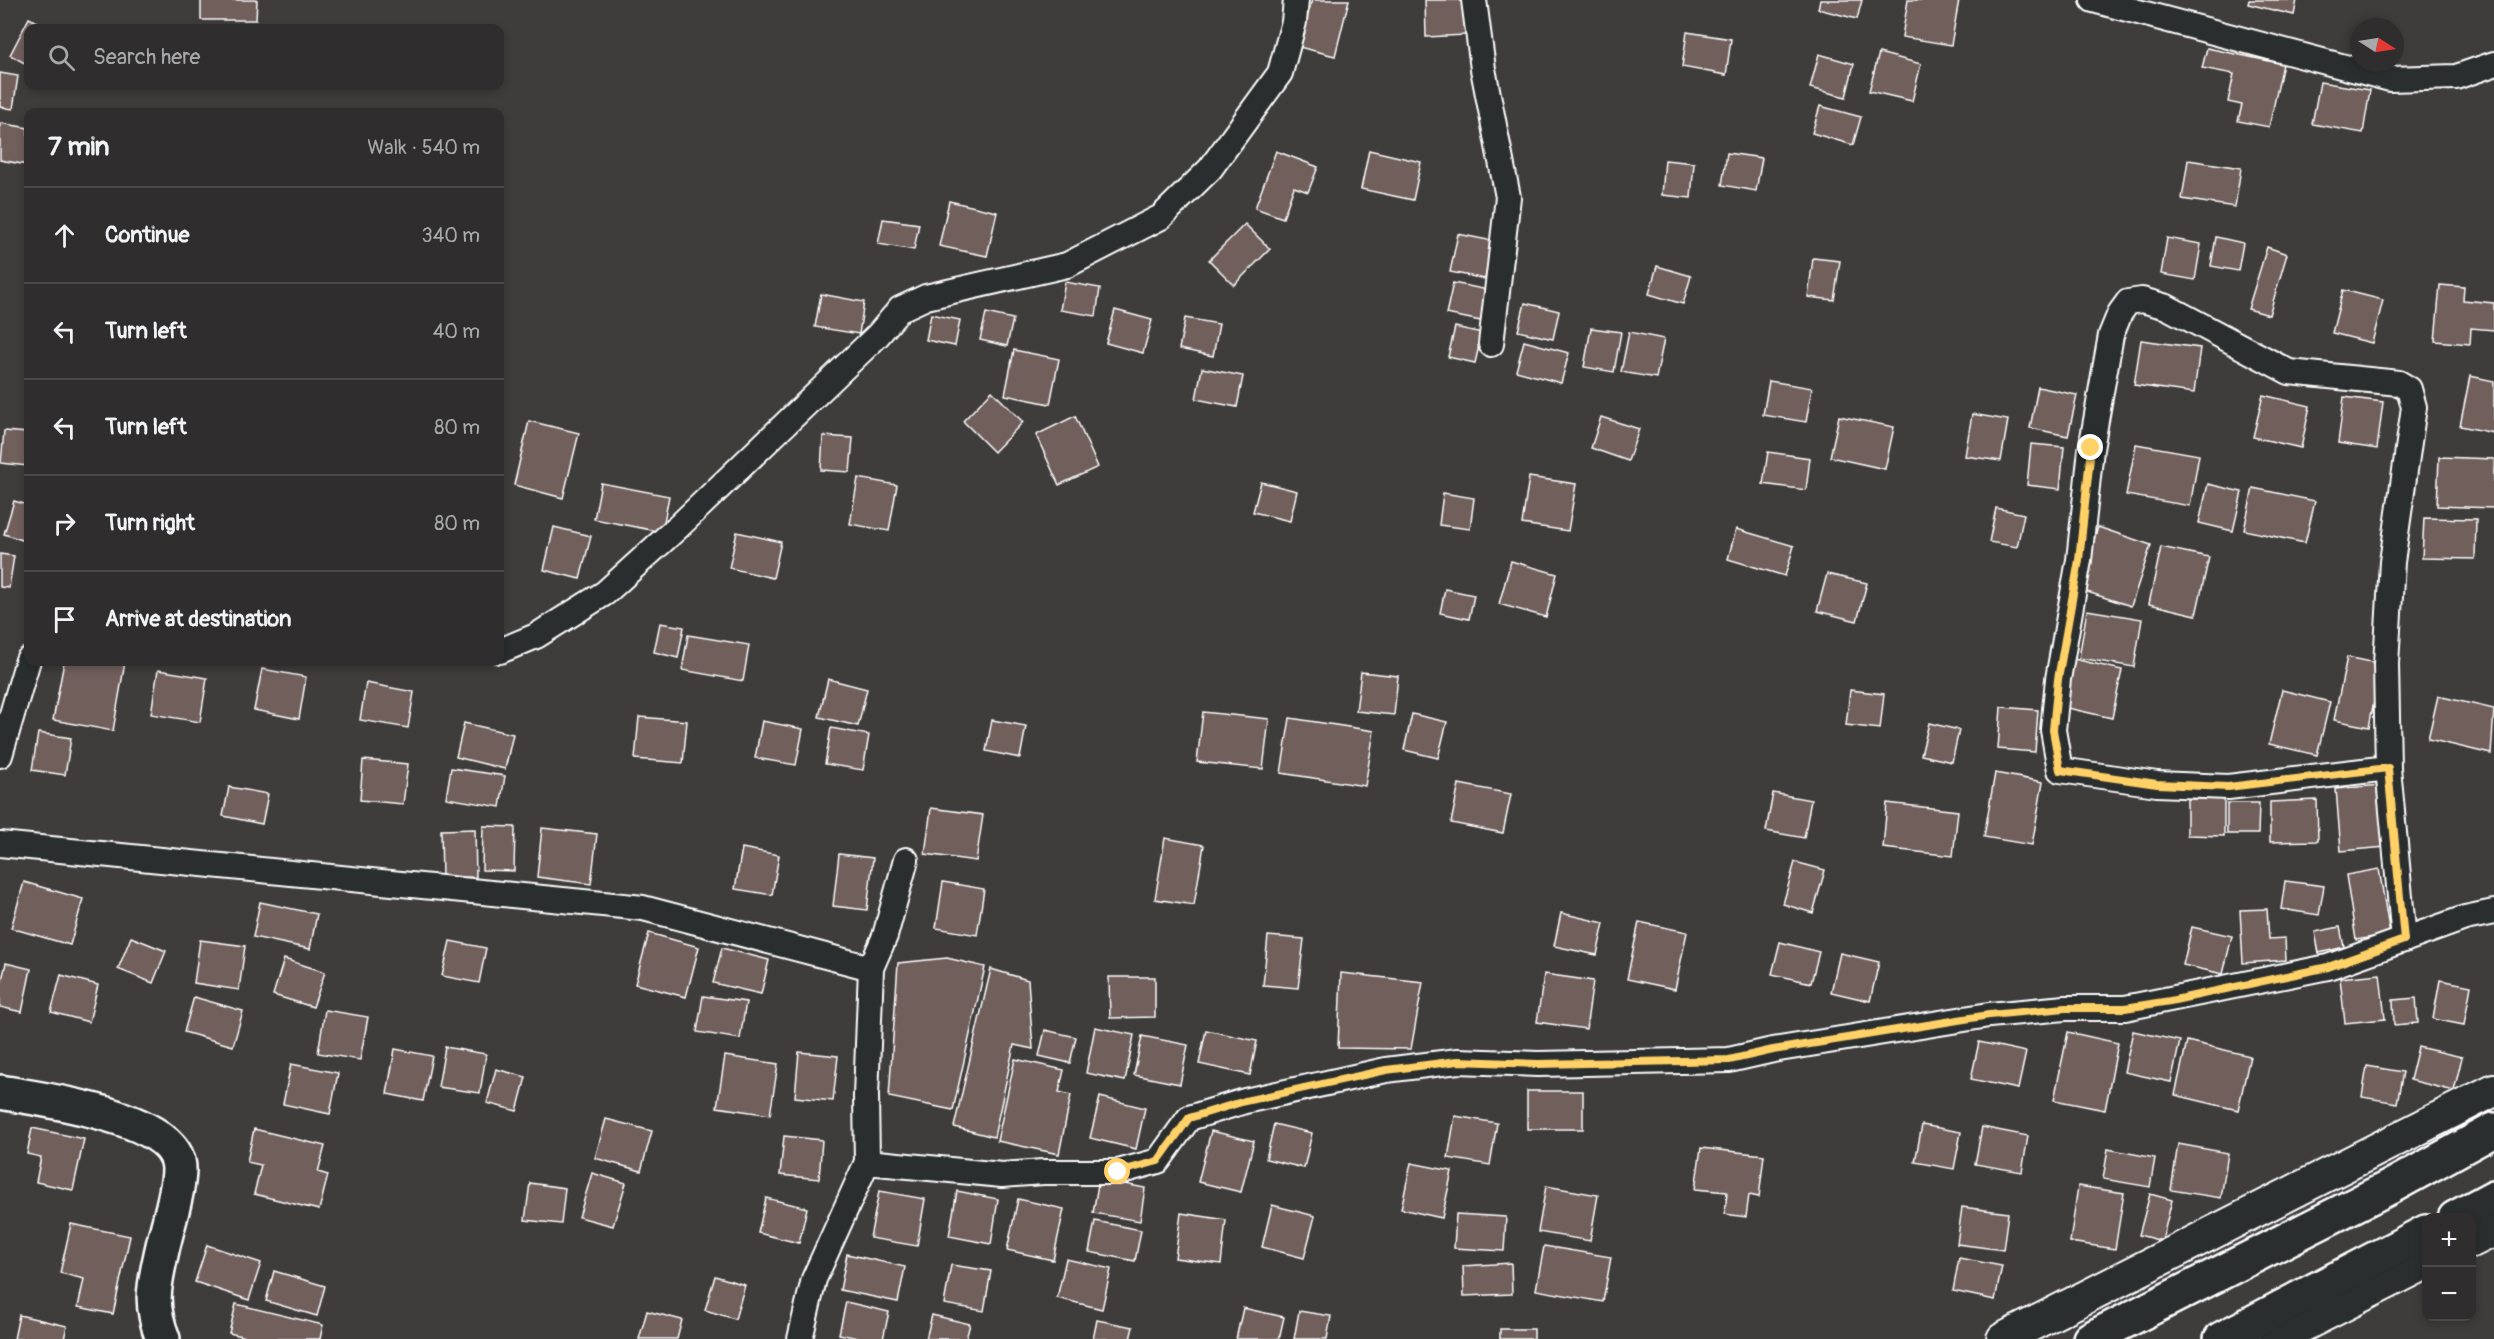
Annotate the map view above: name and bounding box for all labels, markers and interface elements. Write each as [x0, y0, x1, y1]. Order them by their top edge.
north arrow [2350, 18, 2404, 72]
search box [24, 24, 504, 90]
icon: search [45, 41, 78, 74]
text: Search here [93, 43, 200, 71]
text: 7 min [48, 131, 110, 163]
text: Walk · 540 m [367, 135, 480, 160]
icon: ahead [48, 219, 81, 252]
text: Continue [105, 221, 189, 249]
text: 340 m [421, 223, 480, 248]
icon: left [48, 315, 81, 348]
text: Turn left [105, 317, 187, 345]
text: 40 m [433, 319, 480, 344]
icon: left [48, 411, 81, 444]
text: Turn left [105, 413, 187, 441]
text: 80 m [434, 415, 480, 440]
route end [2077, 434, 2103, 460]
icon: right [48, 507, 81, 540]
text: Turn right [105, 509, 195, 537]
text: 80 m [434, 511, 480, 536]
icon: arrive [48, 603, 81, 636]
text: Arrive at destination [105, 605, 291, 633]
route start [1104, 1158, 1130, 1184]
map controls [2422, 1213, 2476, 1321]
button: + [2422, 1213, 2476, 1267]
button: − [2422, 1267, 2476, 1321]

